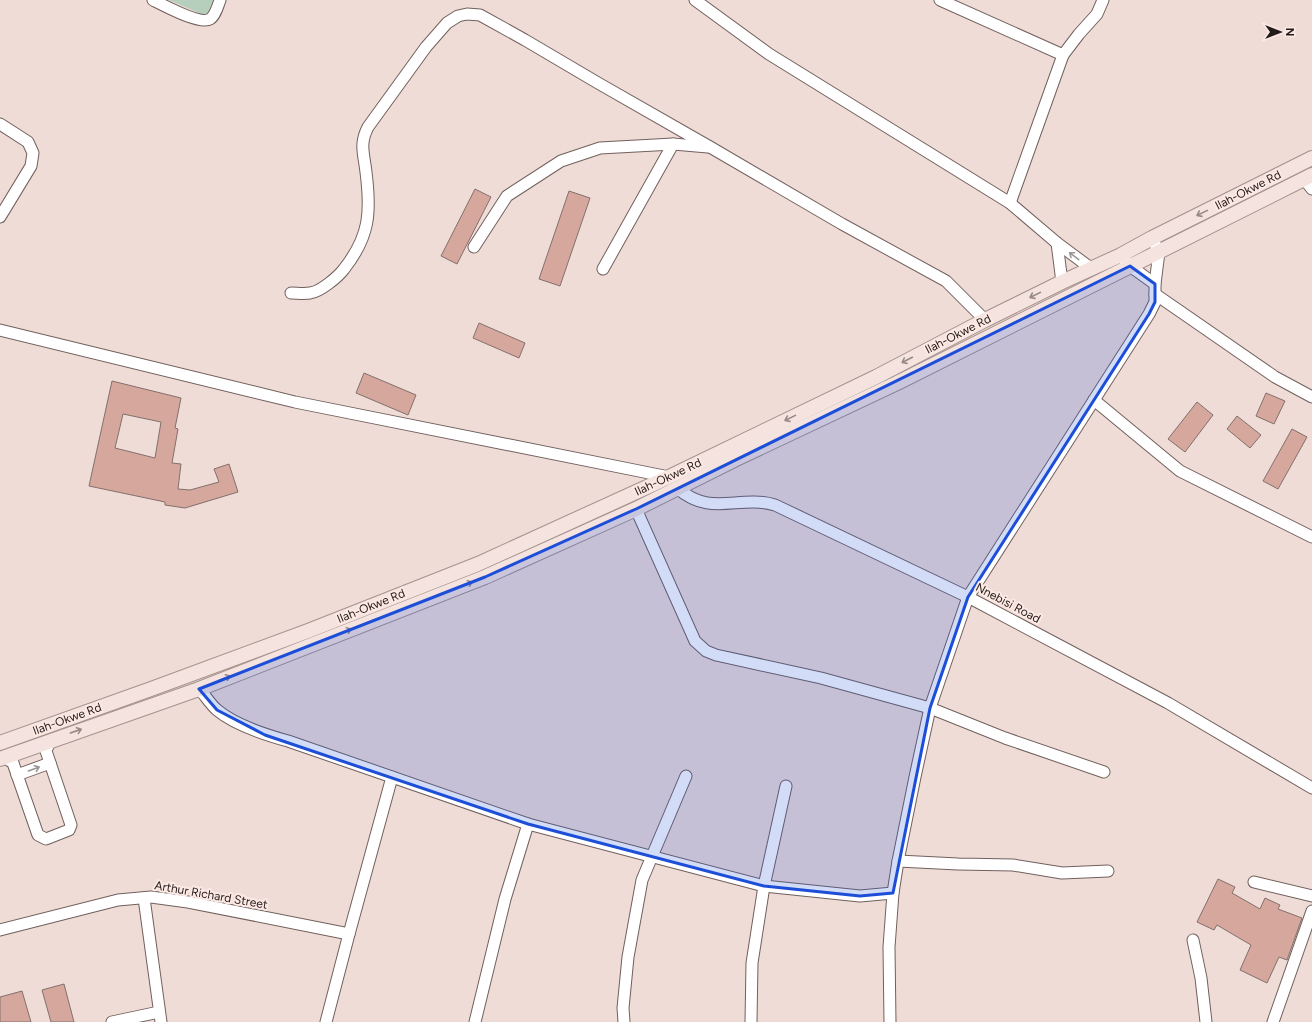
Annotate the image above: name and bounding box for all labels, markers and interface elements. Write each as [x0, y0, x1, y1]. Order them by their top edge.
north arrow [1260, 12, 1300, 52]
text: N [1283, 28, 1296, 36]
street label: Ilah-Okwe Rd [1213, 167, 1283, 213]
one-way arrow [1196, 210, 1208, 217]
one-way arrow [1069, 252, 1080, 260]
one-way arrow [1030, 292, 1042, 299]
street label: Ilah-Okwe Rd [923, 311, 993, 357]
one-way arrow [901, 357, 913, 365]
one-way arrow [785, 415, 797, 422]
street label: Ilah-Okwe Rd [632, 455, 704, 499]
one-way arrow [461, 579, 473, 587]
street label: Nnebisi Road [973, 580, 1043, 626]
street label: Ilah-Okwe Rd [335, 586, 407, 626]
one-way arrow [340, 627, 352, 635]
one-way arrow [219, 674, 231, 682]
street label: Ilah-Okwe Rd [31, 700, 103, 738]
one-way arrow [70, 727, 82, 735]
one-way arrow [27, 765, 39, 773]
street label: Arthur Richard Street [153, 878, 269, 912]

